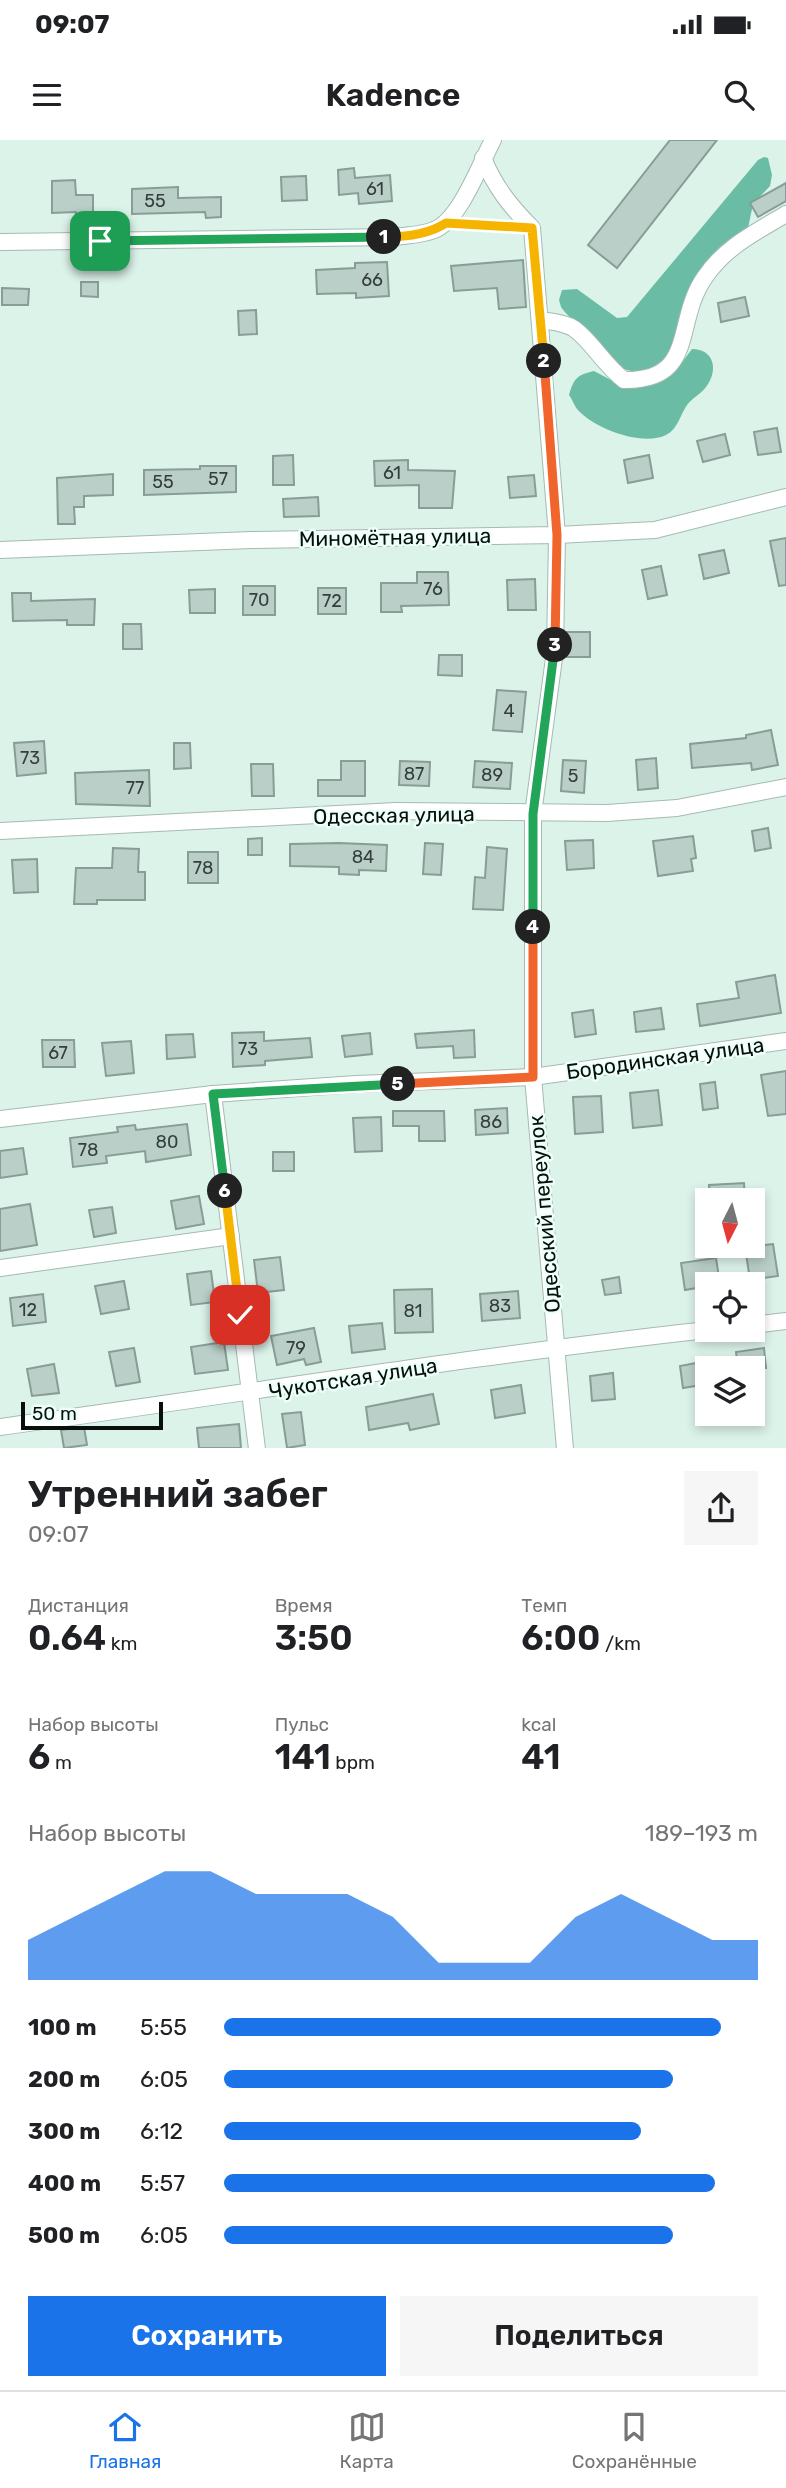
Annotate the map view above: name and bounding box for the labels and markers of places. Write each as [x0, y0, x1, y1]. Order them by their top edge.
pin [70, 211, 130, 271]
pin: 1 [366, 220, 402, 254]
pin: 2 [526, 344, 562, 378]
pin: 3 [538, 628, 572, 662]
pin: 4 [516, 910, 550, 944]
pin: 5 [380, 1066, 416, 1102]
pin: 6 [208, 1174, 243, 1208]
pin [210, 1285, 270, 1345]

